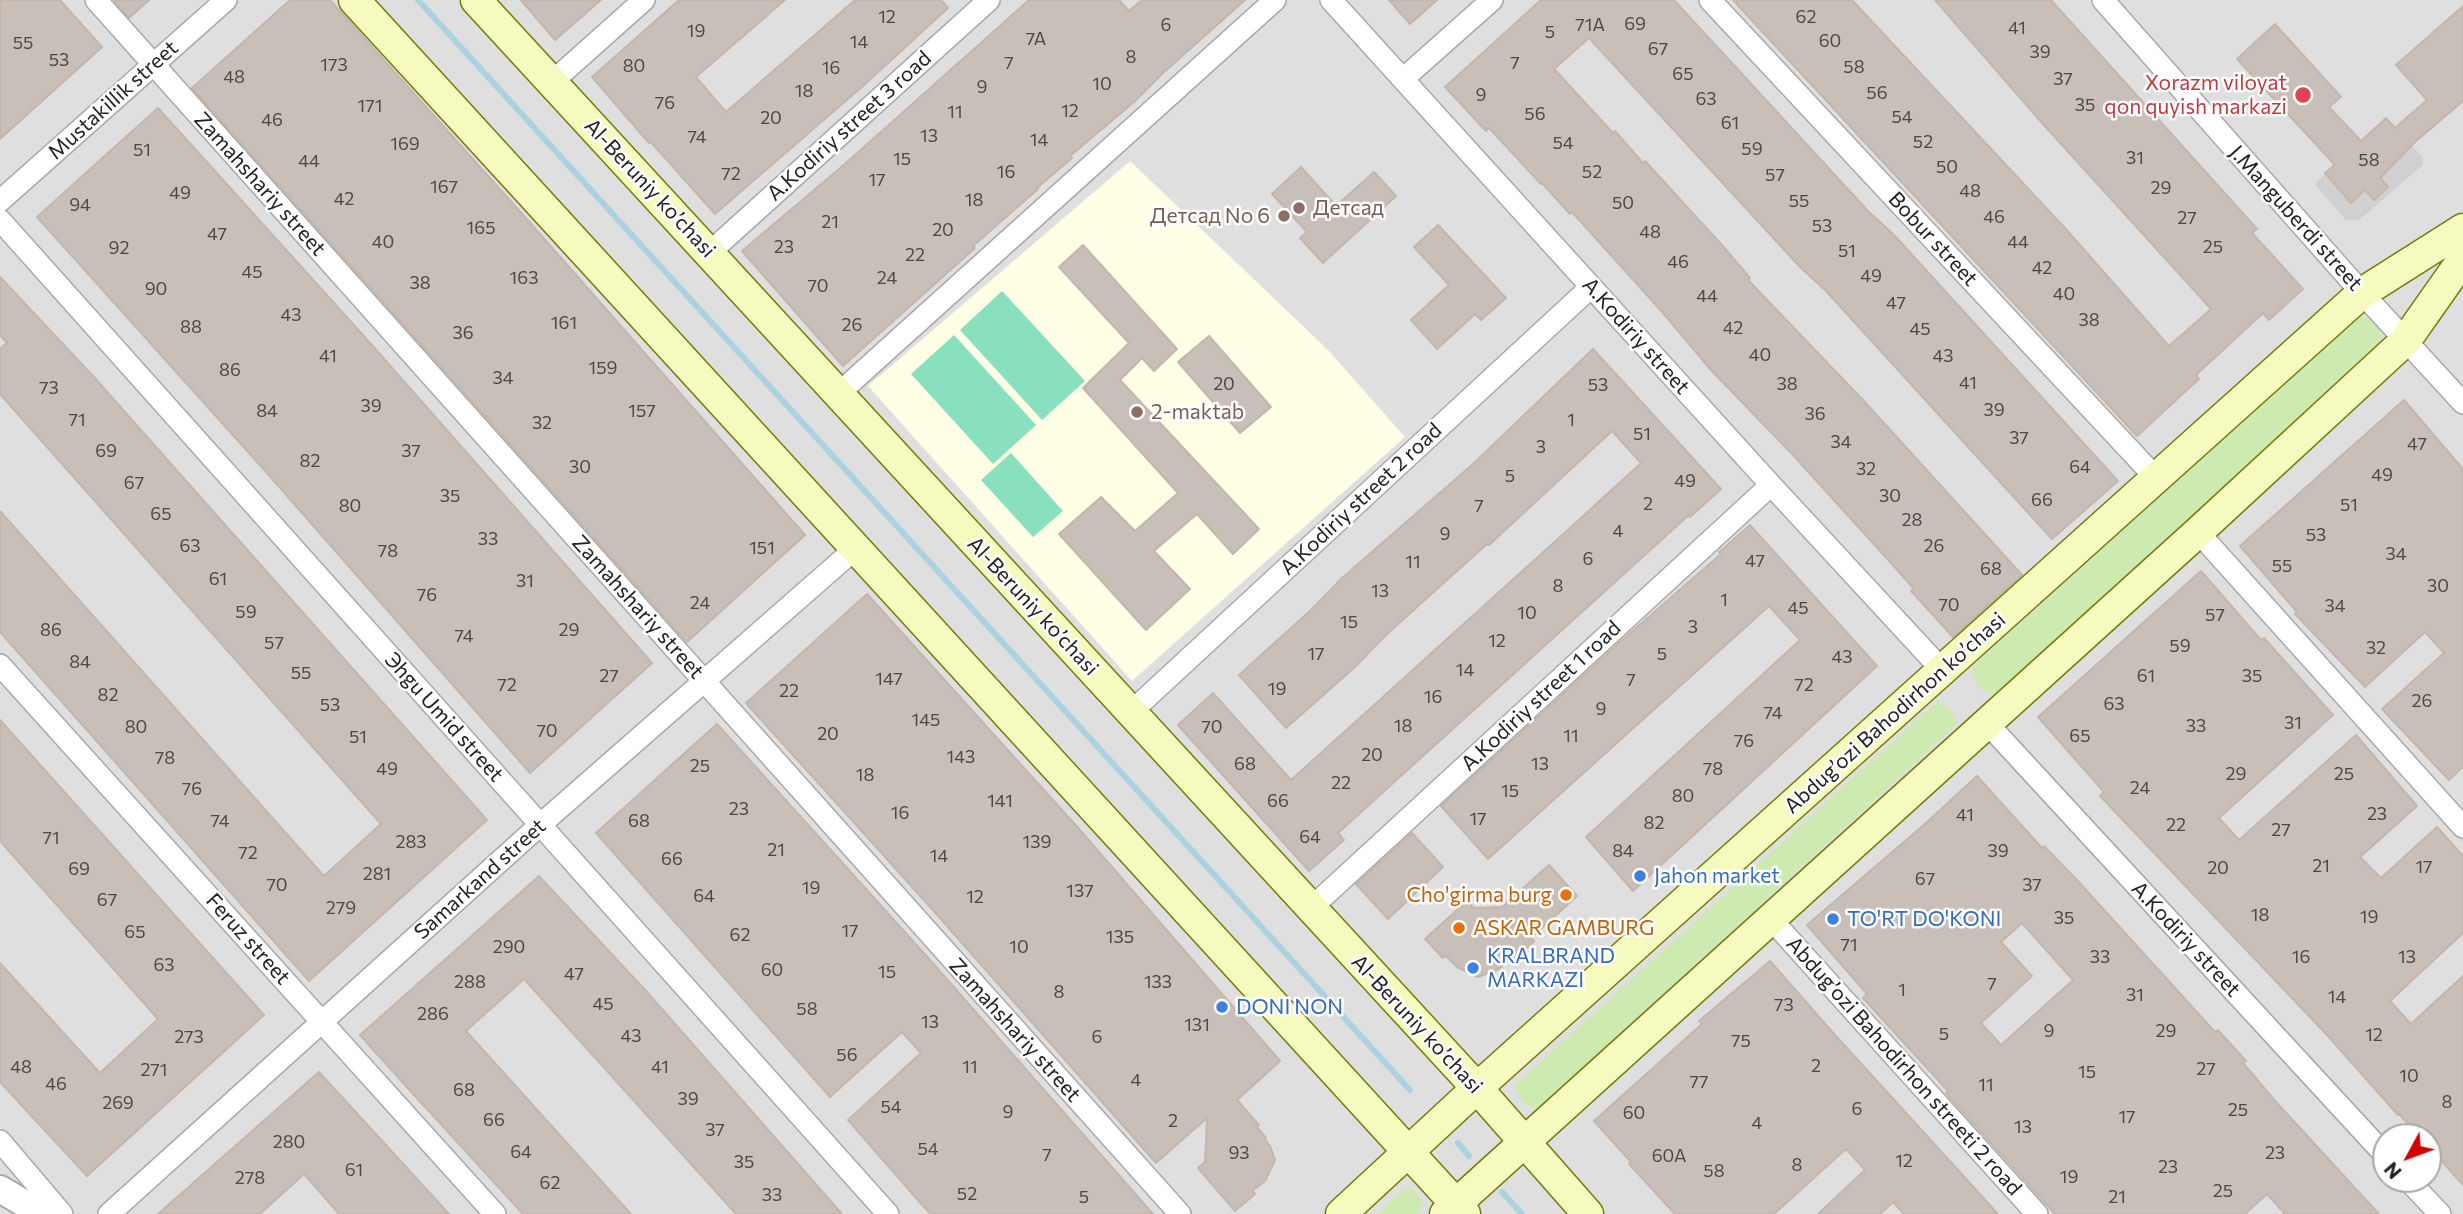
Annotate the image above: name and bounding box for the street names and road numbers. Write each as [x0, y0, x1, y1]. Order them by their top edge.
street label: Mustakillik street [43, 35, 183, 165]
street label: A.Kodiriy street 3 road [762, 46, 936, 206]
street label: Zamahshariy street [189, 107, 331, 261]
street label: Al-Beruniy ko’chasi [579, 113, 721, 263]
street label: J.Manguberdi street [2224, 140, 2368, 296]
street label: Bobur street [1883, 187, 1983, 291]
street label: A.Kodiriy street [1577, 272, 1695, 400]
street label: A.Kodiriy street 2 road [1275, 418, 1447, 580]
street label: Zamahshariy street [567, 530, 709, 684]
street label: Al-Beruniy ko’chasi [962, 531, 1104, 681]
street label: Abdug’ozi Bahodirhon ko’chasi [1779, 607, 2011, 819]
street label: A.Kodiriy street 1 road [1456, 616, 1626, 776]
street label: Эhgu Umid street [379, 647, 509, 787]
street label: Samarkand street [409, 813, 551, 945]
street label: A.Kodiriy street [2126, 876, 2246, 1002]
street label: Feruz street [201, 888, 295, 990]
street label: Abdug’ozi Bahodirhon streeti 2 road [1781, 931, 2027, 1201]
street label: Al-Beruniy ko’chasi [1346, 949, 1488, 1099]
street label: Zamahshariy street [944, 953, 1086, 1107]

